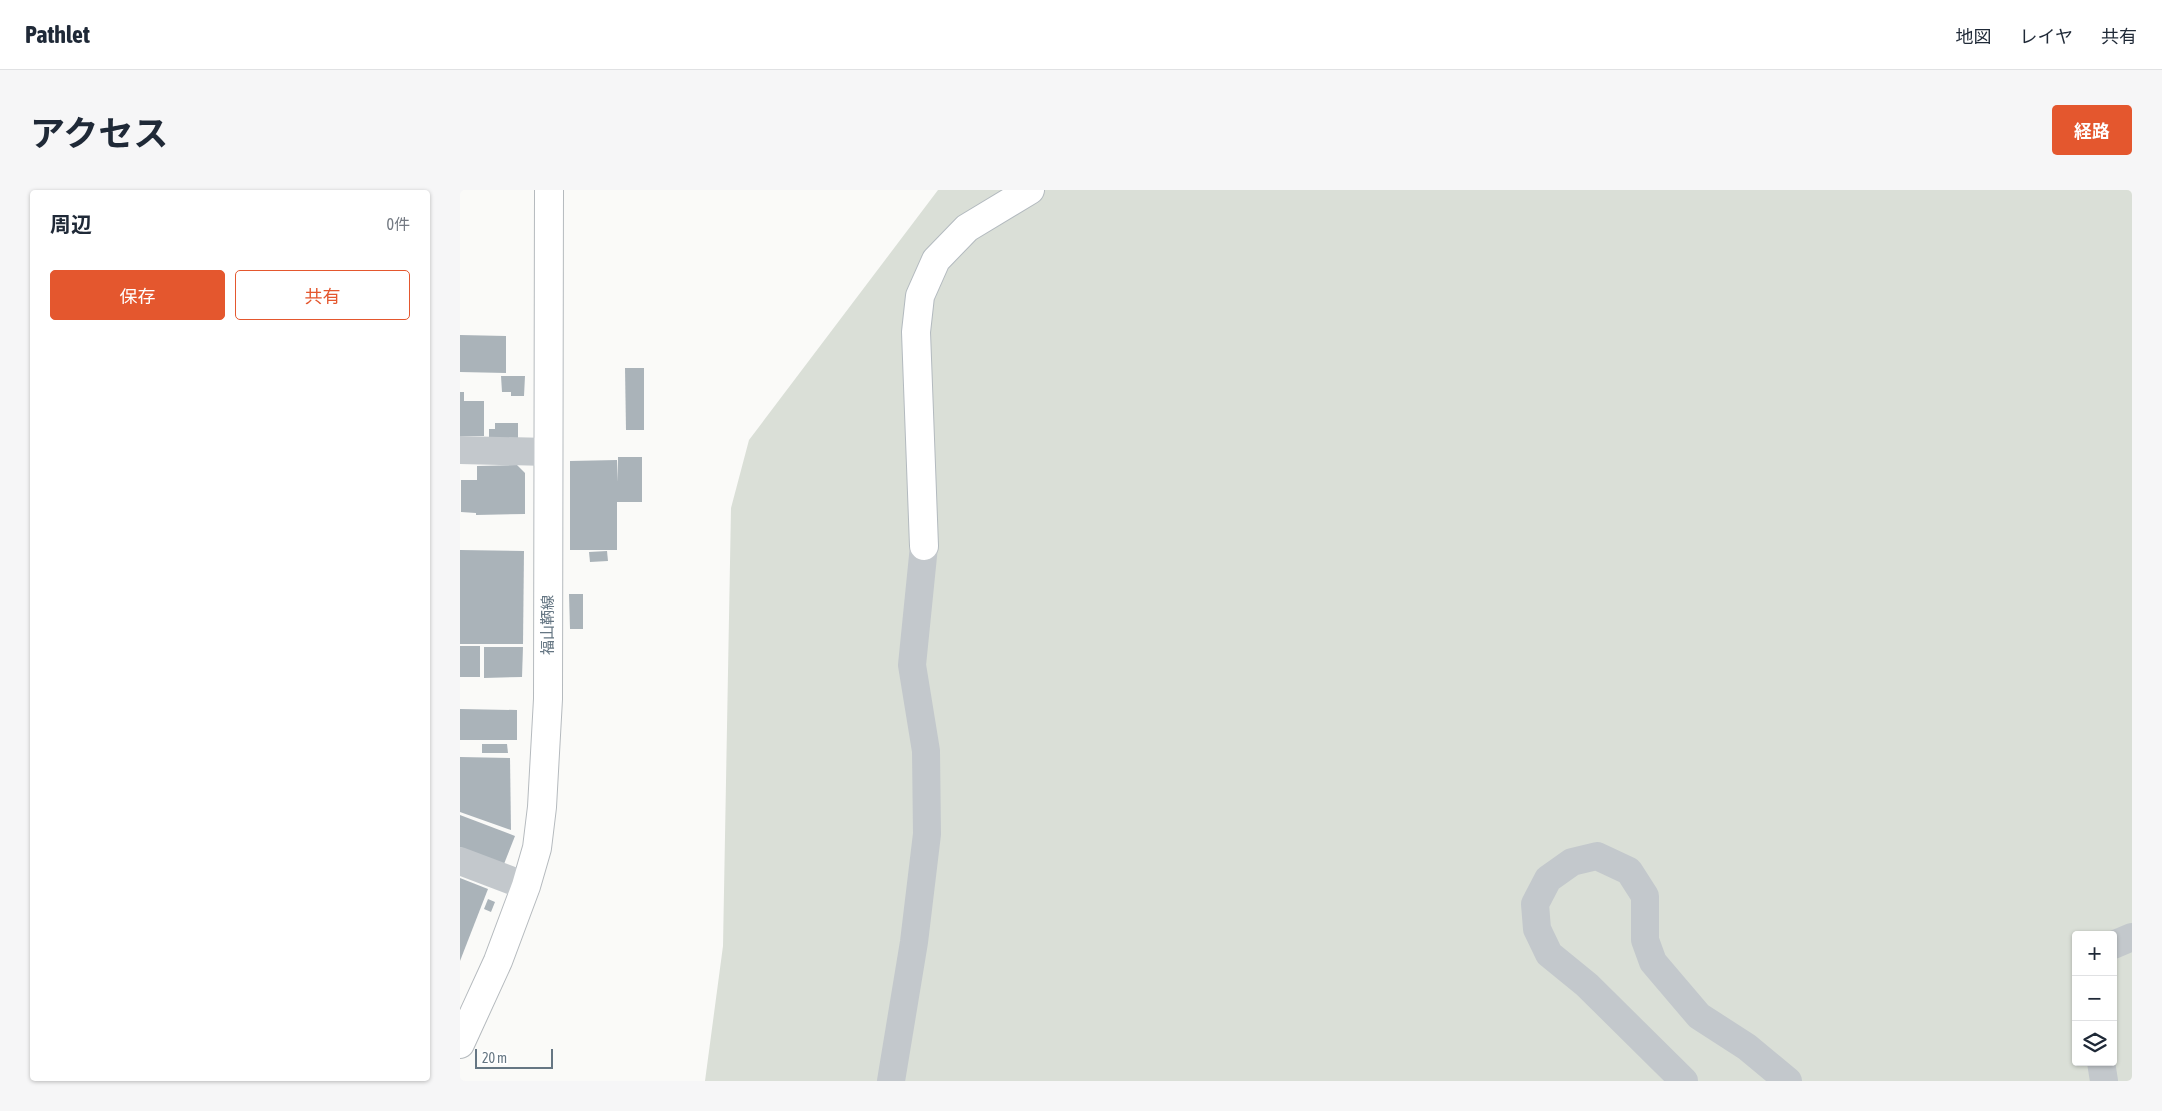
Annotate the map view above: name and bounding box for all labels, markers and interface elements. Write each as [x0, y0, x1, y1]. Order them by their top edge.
text: Pathlet [25, 21, 90, 48]
text: 地図 [1956, 26, 1992, 47]
text: レイヤ [2020, 26, 2073, 47]
text: 共有 [2101, 26, 2137, 47]
button: 経路 [2052, 105, 2132, 155]
text: アクセス [30, 113, 168, 153]
text: 周辺 [50, 212, 92, 236]
text: 0件 [386, 215, 410, 233]
button: 保存 [50, 270, 225, 320]
button: 共有 [235, 270, 410, 320]
street label: 福山鞆線 [539, 595, 556, 655]
map controls [2072, 931, 2117, 1066]
button: + [2072, 931, 2117, 976]
button: − [2072, 976, 2117, 1021]
button: layers [2072, 1021, 2117, 1066]
scale bar [475, 1046, 552, 1069]
text: 20 m [482, 1050, 507, 1066]

